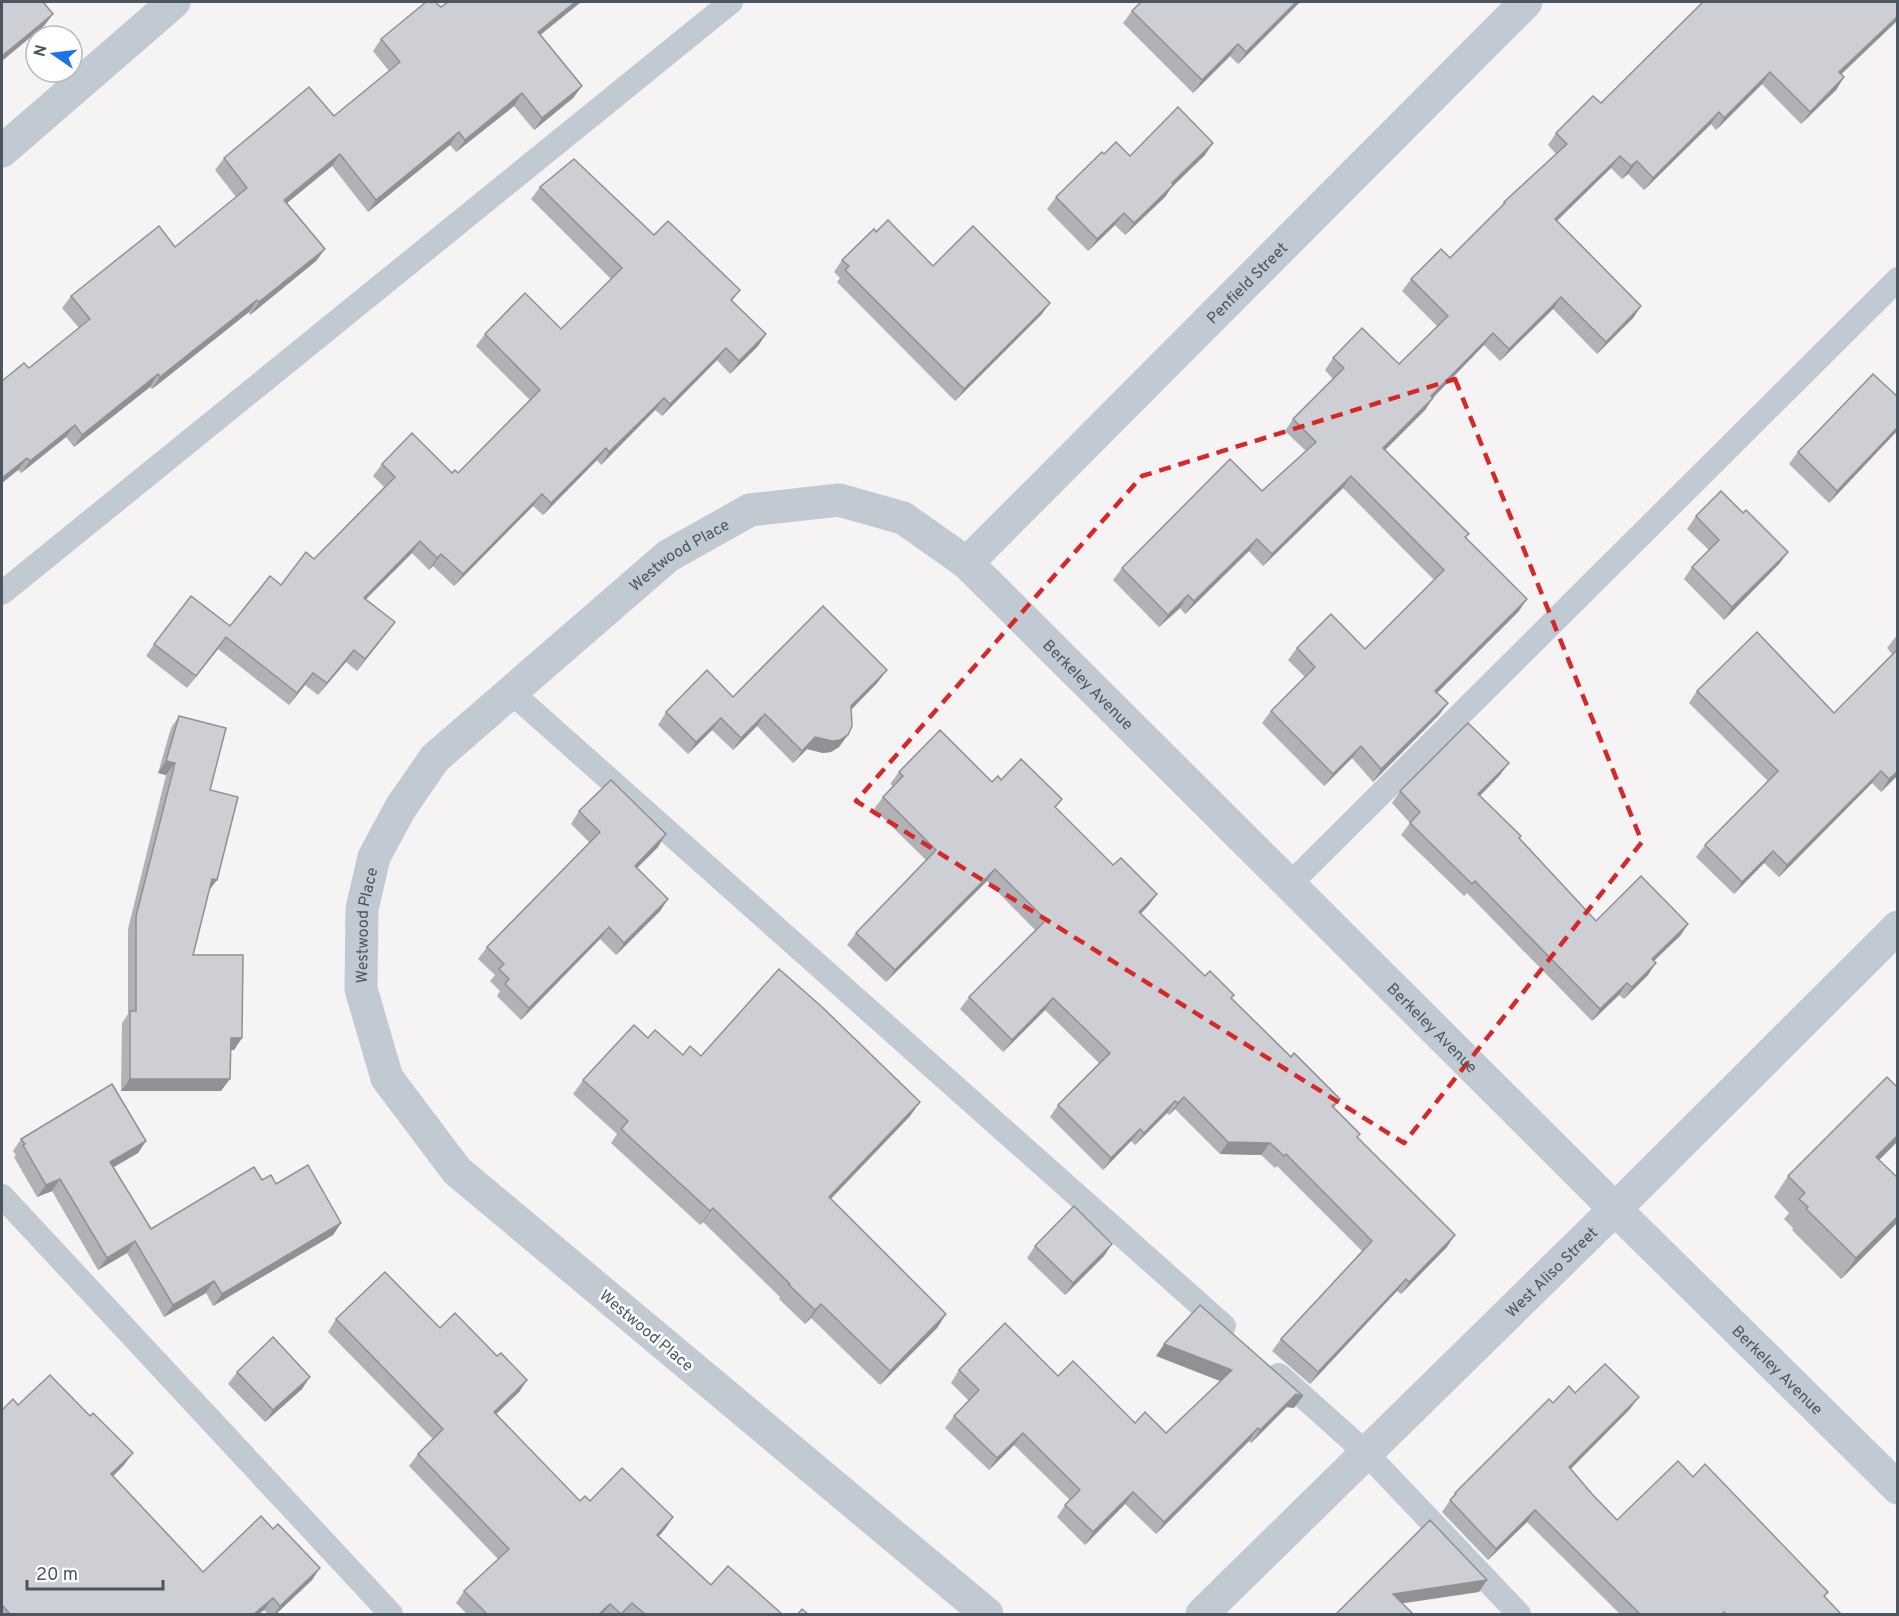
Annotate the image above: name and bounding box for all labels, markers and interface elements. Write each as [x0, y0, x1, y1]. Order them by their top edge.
north arrow [24, 24, 84, 84]
text: N [30, 43, 52, 59]
street label: Penfield Street [1203, 239, 1293, 329]
street label: Westwood Place [626, 516, 733, 597]
street label: Berkeley Avenue [1038, 636, 1137, 735]
street label: Westwood Place [353, 866, 383, 983]
street label: Berkeley Avenue [1382, 979, 1481, 1078]
street label: West Aliso Street [1502, 1223, 1603, 1323]
street label: Westwood Place [595, 1286, 697, 1377]
street label: Berkeley Avenue [1727, 1322, 1826, 1420]
scale bar [27, 1553, 164, 1591]
text: 20 m [36, 1564, 78, 1587]

